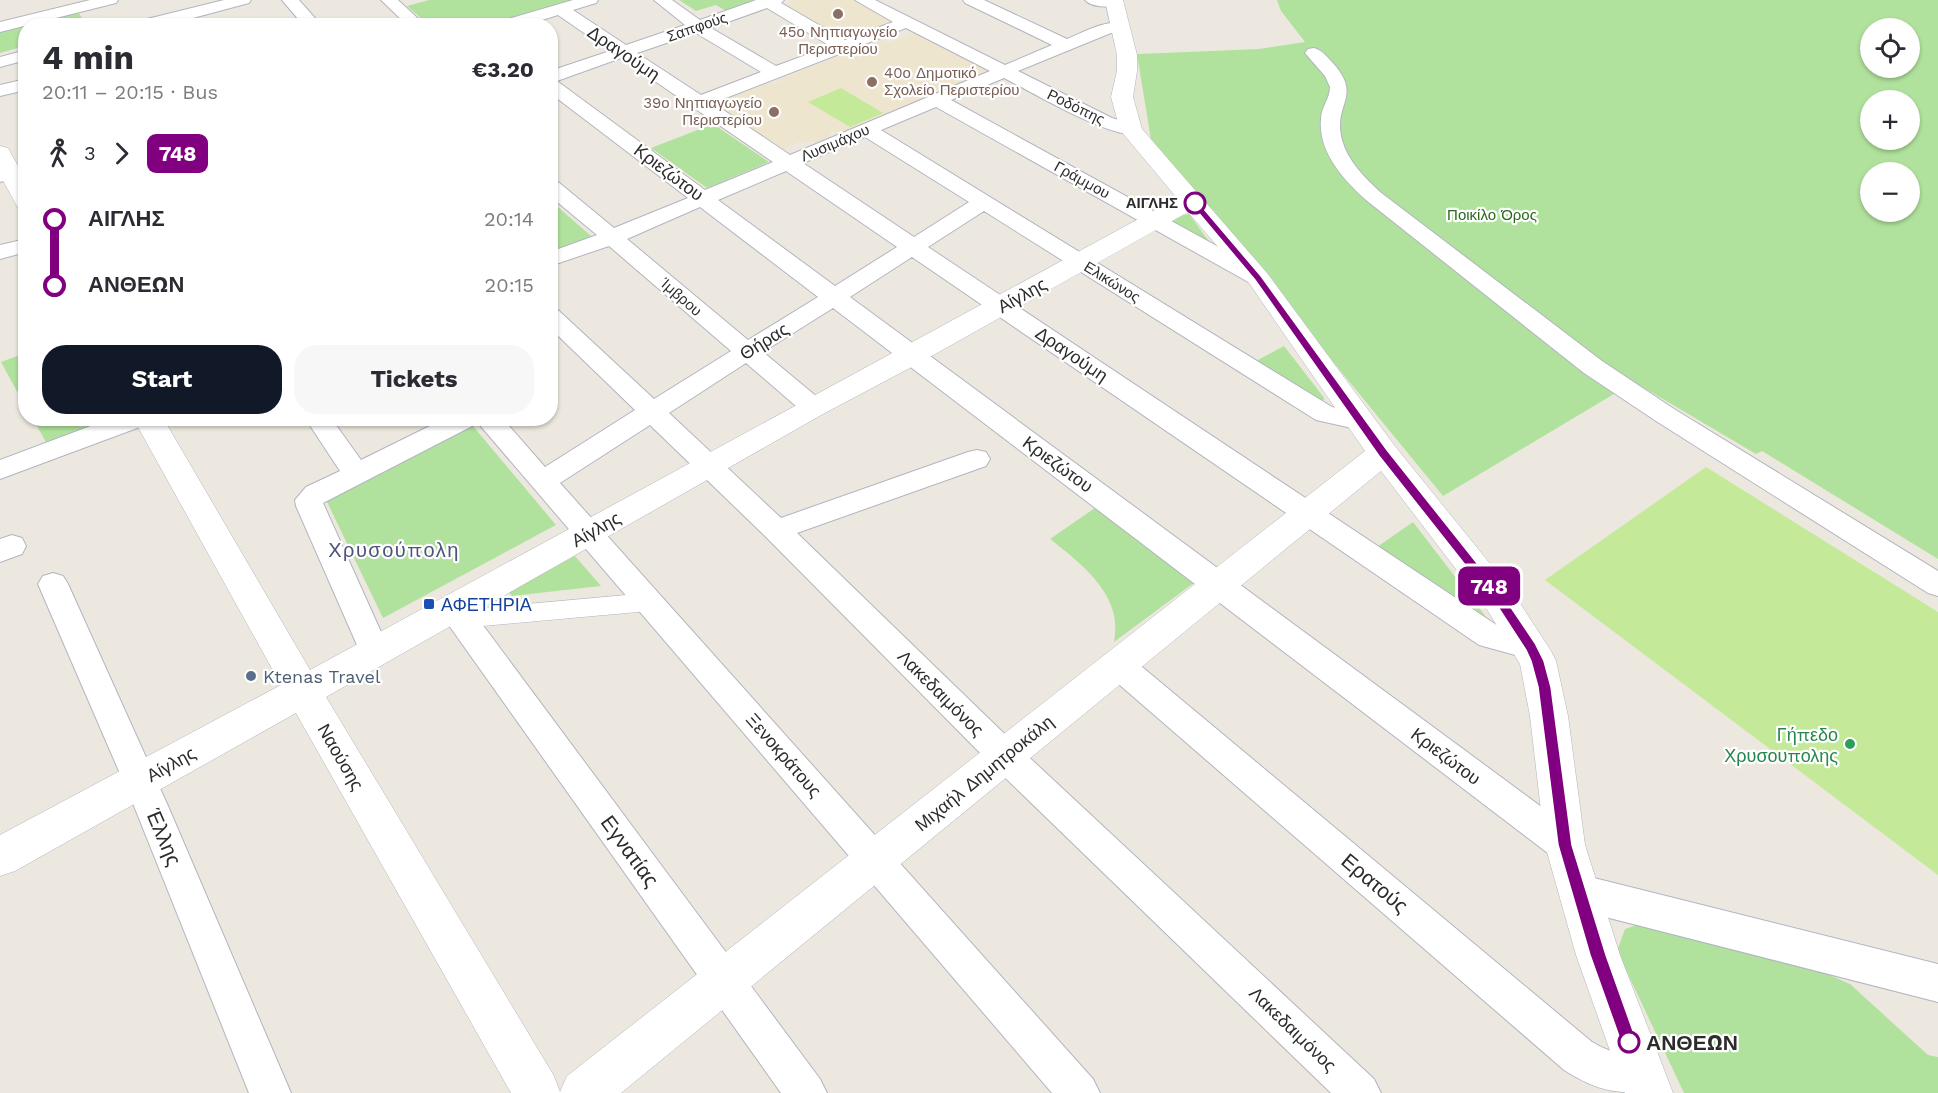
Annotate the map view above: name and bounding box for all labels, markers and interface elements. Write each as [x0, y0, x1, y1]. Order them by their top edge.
marker: 45ο Νηπιαγωγείο Περιστερίου [831, 7, 845, 21]
street label: Σαπφούς [665, 8, 729, 46]
map controls [1860, 18, 1920, 222]
button: locate [1860, 18, 1920, 78]
street label: Δραγούμη [584, 21, 664, 85]
place label: 45ο Νηπιαγωγείο Περιστερίου [779, 23, 897, 58]
text: 4 min [42, 38, 134, 77]
text: €3.20 [472, 57, 534, 82]
place label: 40ο Δημοτικό Σχολείο Περιστερίου [884, 64, 1019, 99]
marker: 40ο Δημοτικό Σχολείο Περιστερίου [865, 75, 879, 89]
text: 20:11 – 20:15 · Bus [42, 80, 218, 104]
street label: Ροδόπης [1044, 85, 1108, 129]
button: + [1860, 90, 1920, 150]
place label: 39ο Νηπιαγωγείο Περιστερίου [643, 94, 762, 129]
marker: 39ο Νηπιαγωγείο Περιστερίου [767, 105, 781, 119]
street label: Λυσιμάχου [798, 120, 872, 166]
icon: walk [42, 137, 75, 170]
icon: forward [105, 137, 138, 170]
street label: Κριεζώτου [630, 139, 708, 205]
text: 3 [84, 141, 96, 165]
text: 748 [159, 141, 196, 166]
street label: Γράμμου [1051, 157, 1113, 203]
button: − [1860, 162, 1920, 222]
marker: ΑΙΓΛΗΣ [1184, 192, 1206, 214]
place label: ΑΙΓΛΗΣ [1126, 194, 1178, 212]
text: ΑΙΓΛΗΣ [88, 206, 165, 231]
park label: Ποικίλο Όρος [1447, 206, 1537, 224]
text: 20:14 [484, 207, 534, 231]
street label: Ελικώνος [1081, 258, 1143, 306]
text: ΑΝΘΕΩΝ [88, 272, 184, 297]
text: 20:15 [485, 273, 534, 297]
street label: Αίγλης [994, 273, 1050, 317]
street label: Ίμβρου [656, 274, 705, 320]
street label: Θήρας [736, 318, 792, 364]
street label: Δραγούμη [1032, 322, 1112, 386]
button: Start [42, 345, 282, 414]
button: Tickets [294, 345, 534, 414]
street label: Κριεζώτου [1019, 432, 1097, 496]
street label: Αίγλης [568, 507, 624, 551]
district label: Χρυσούπολη [328, 538, 460, 562]
line badge: 748 [1454, 566, 1524, 606]
text: 748 [1470, 574, 1508, 599]
place label: ΑΦΕΤΗΡΙΑ [441, 594, 532, 615]
marker: ΑΦΕΤΗΡΙΑ [422, 597, 436, 611]
street label: Λακεδαιμόνος [894, 646, 989, 741]
place label: Ktenas Travel [263, 666, 381, 687]
marker: Ktenas Travel [244, 669, 258, 683]
street label: Ξενοκράτους [742, 709, 826, 801]
street label: Μιχαήλ Δημητροκάλη [910, 711, 1058, 835]
street label: Ναούσης [314, 720, 369, 794]
street label: Κριεζώτου [1407, 723, 1485, 789]
place label: Γήπεδο Χρυσουπολης [1724, 724, 1838, 766]
marker: Γήπεδο Χρυσουπολης [1843, 737, 1857, 751]
street label: Αίγλης [143, 742, 199, 786]
street label: Έλλης [141, 804, 187, 869]
street label: Εγνατίας [596, 810, 664, 892]
street label: Ερατούς [1337, 848, 1413, 918]
street label: Λακεδαιμόνος [1245, 982, 1341, 1076]
place label: ΑΝΘΕΩΝ [1646, 1030, 1738, 1055]
marker: ΑΝΘΕΩΝ [1618, 1031, 1640, 1053]

